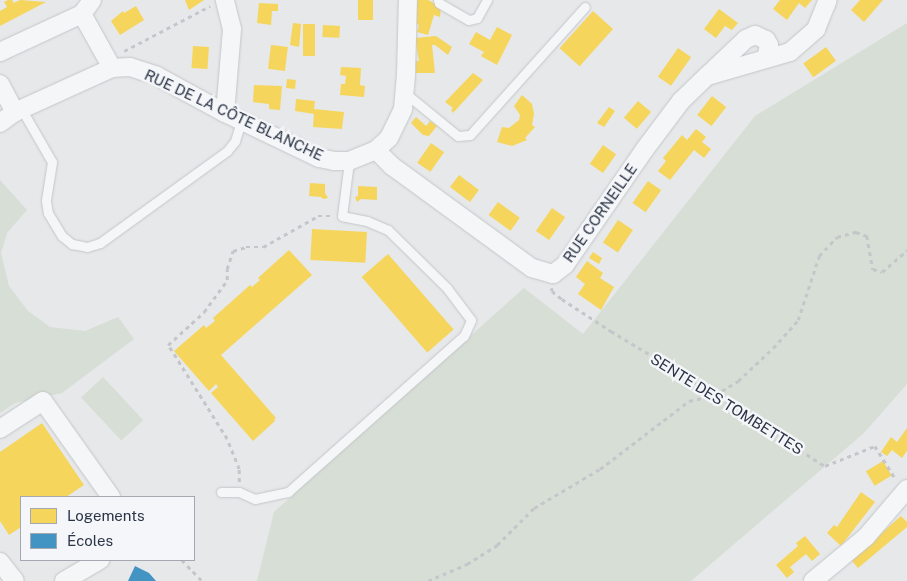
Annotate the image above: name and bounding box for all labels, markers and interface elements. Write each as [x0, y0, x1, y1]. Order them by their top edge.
street label: RUE DE LA CÔTE BLANCHE [142, 66, 326, 164]
street label: RUE CORNEILLE [559, 160, 641, 266]
street label: SENTE DES TOMBETTES [647, 350, 807, 458]
legend [20, 496, 195, 561]
text: Logements [67, 507, 145, 524]
text: Écoles [67, 532, 113, 549]

